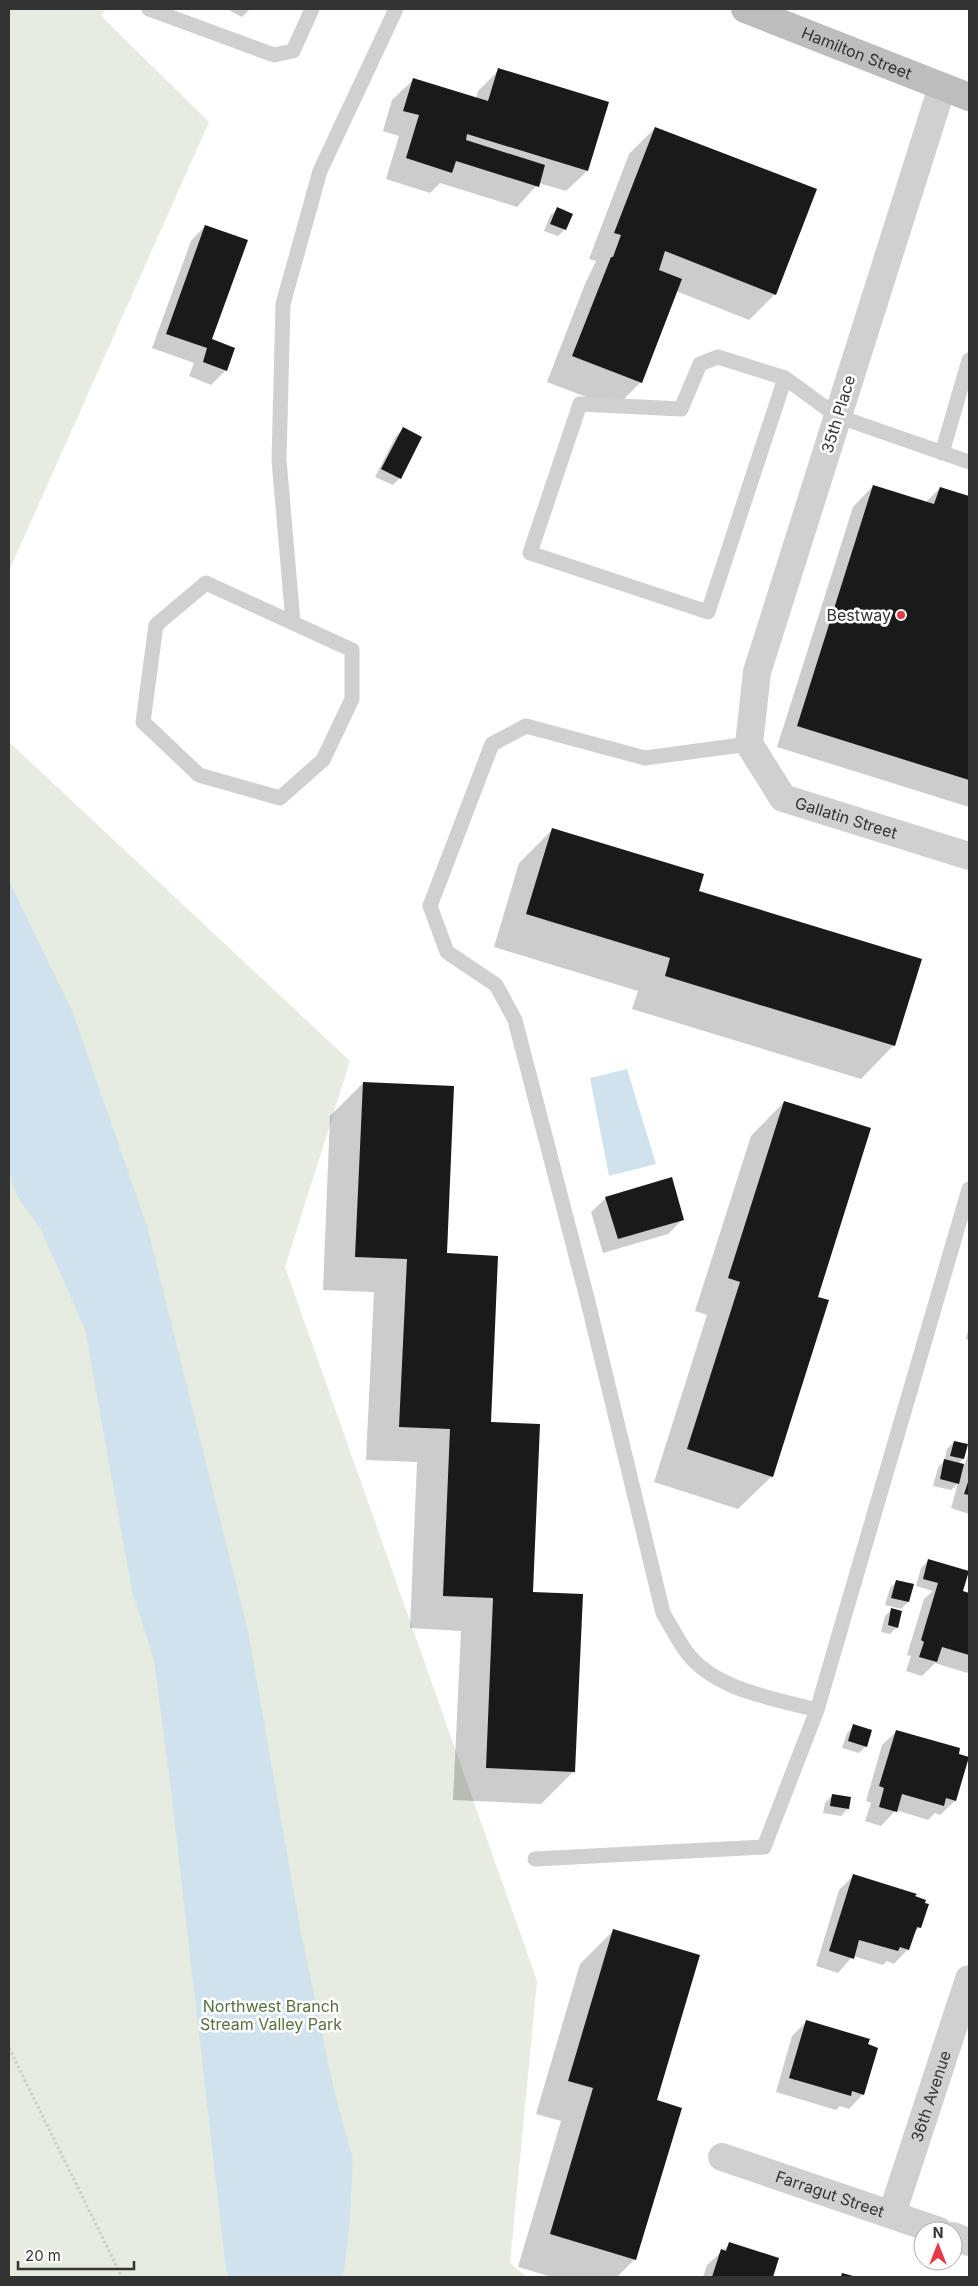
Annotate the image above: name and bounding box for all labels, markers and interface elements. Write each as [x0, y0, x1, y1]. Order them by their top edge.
street label: Hamilton Street [799, 22, 915, 84]
street label: 35th Place [817, 373, 859, 455]
place label: Bestway [826, 605, 891, 625]
marker: Bestway [895, 609, 907, 621]
street label: Gallatin Street [793, 792, 900, 843]
park label: Northwest Branch Stream Valley Park [200, 1996, 342, 2034]
street label: 36th Avenue [906, 2048, 955, 2145]
street label: Farragut Street [773, 2166, 887, 2222]
north arrow [913, 2221, 963, 2271]
text: N [933, 2224, 943, 2241]
scale bar [18, 2238, 134, 2270]
text: 20 m [25, 2246, 61, 2265]

